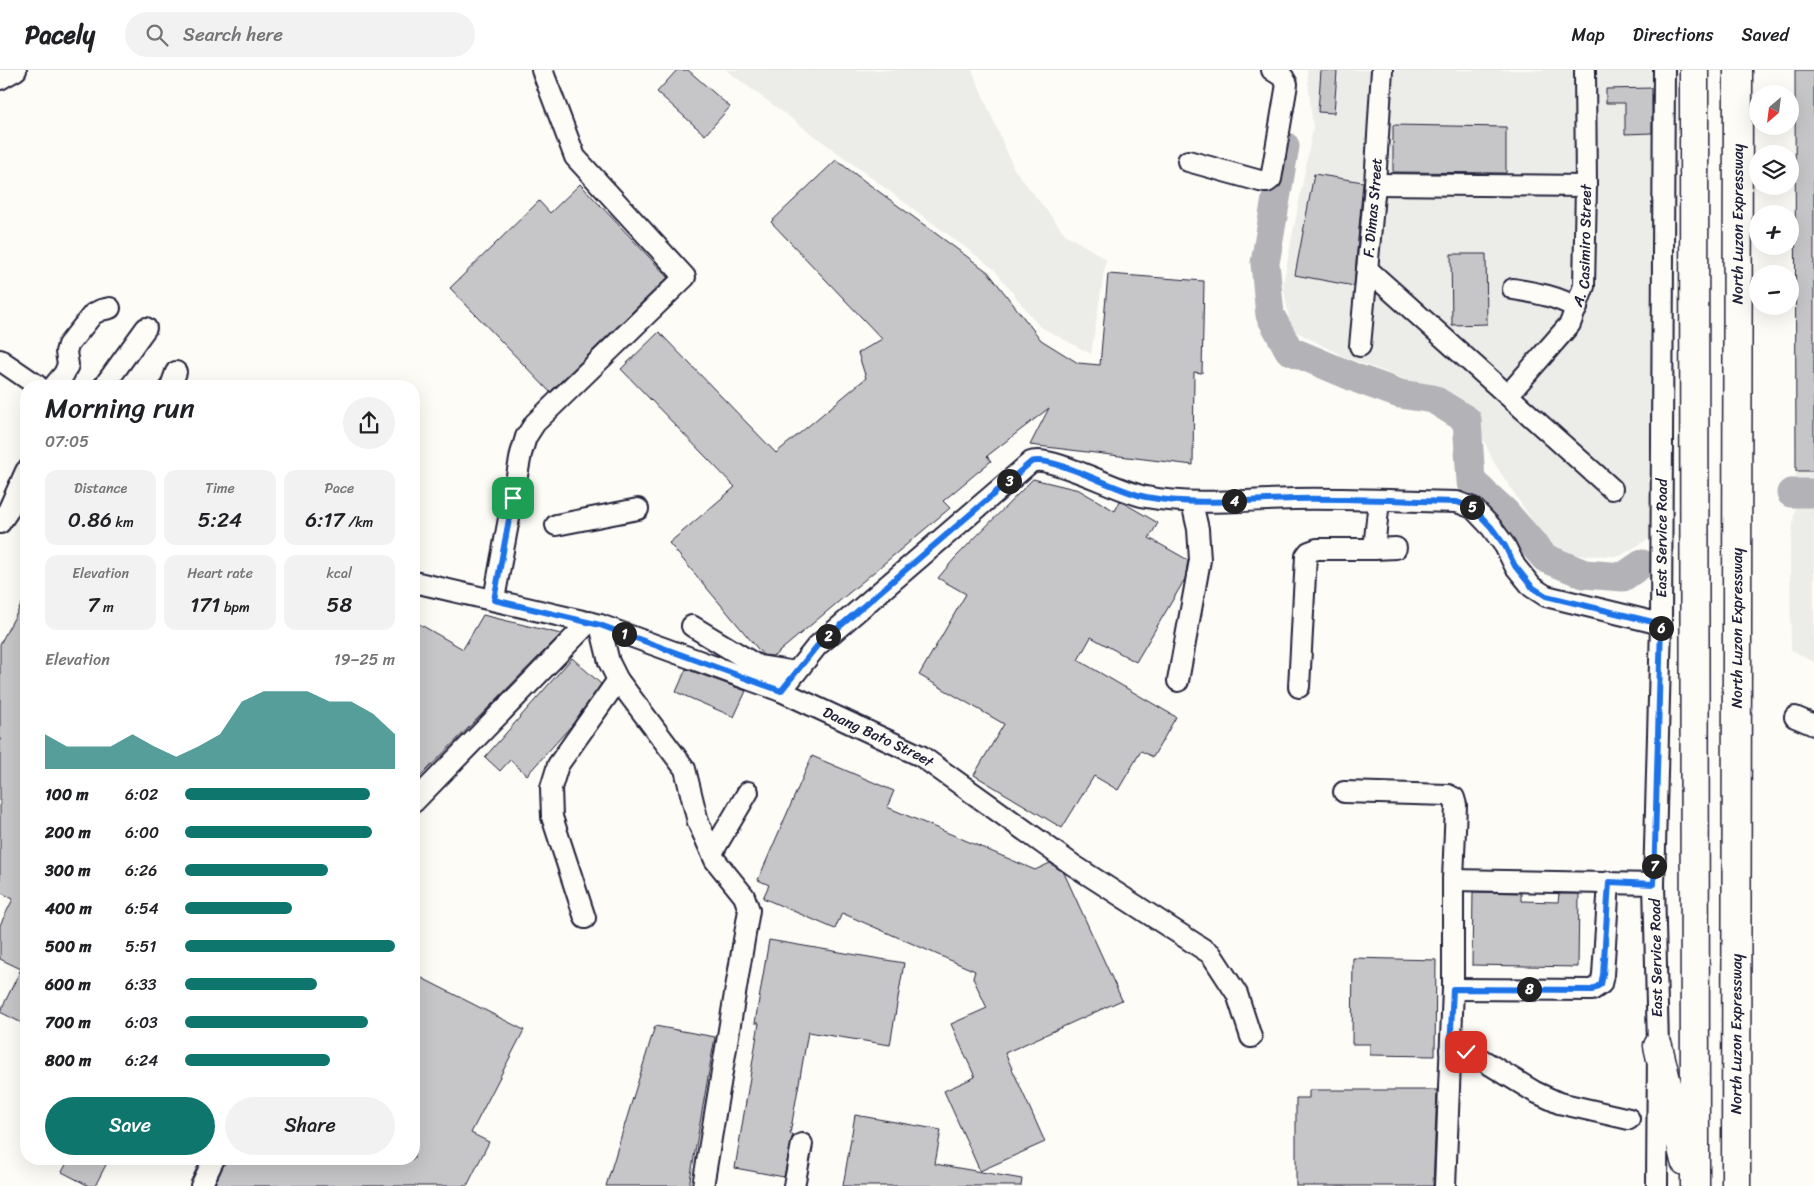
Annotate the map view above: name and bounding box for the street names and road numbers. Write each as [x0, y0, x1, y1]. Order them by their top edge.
street label: North Luzon Expressway [1725, 143, 1751, 304]
street label: F. Dimas Street [1355, 157, 1390, 259]
street label: A. Casimiro Street [1564, 183, 1599, 311]
street label: East Service Road [1648, 478, 1675, 598]
street label: North Luzon Expressway [1724, 547, 1750, 708]
street label: Daang Bato Street [819, 699, 940, 775]
street label: East Service Road [1642, 897, 1670, 1018]
street label: North Luzon Expressway [1723, 953, 1749, 1114]

